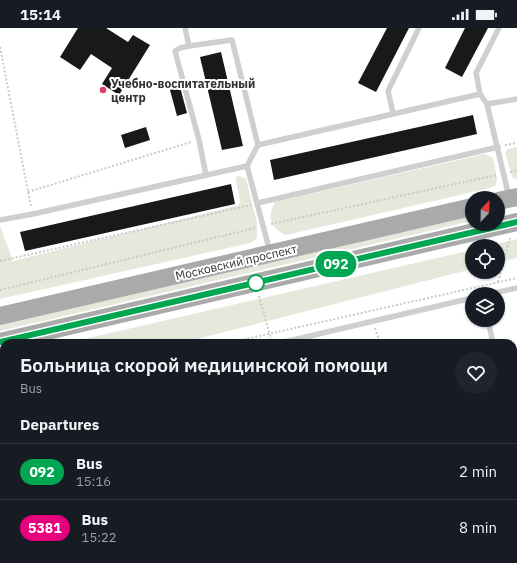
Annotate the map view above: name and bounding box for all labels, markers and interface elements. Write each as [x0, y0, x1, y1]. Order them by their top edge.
text: 15:14 [20, 5, 61, 24]
place label: Учебно-воспитательный центр [111, 76, 255, 105]
marker: Учебно-воспитательный центр [98, 85, 108, 95]
north arrow [465, 191, 505, 231]
map controls [465, 191, 505, 327]
button: locate [465, 239, 505, 279]
street label: Московский проспект [174, 241, 299, 283]
line badge: 092 [313, 251, 359, 277]
text: 092 [323, 255, 349, 273]
unlabelled marker [247, 274, 265, 292]
button: layers [465, 287, 505, 327]
button: heart [455, 352, 497, 394]
text: Больница скорой медицинской помощи [20, 353, 388, 377]
text: Bus [20, 380, 42, 397]
text: Departures [20, 415, 99, 434]
text: Bus [76, 454, 103, 473]
text: 2 min [459, 462, 497, 481]
text: 092 [29, 463, 55, 481]
text: 15:16 [76, 473, 111, 490]
text: Bus [82, 510, 108, 529]
text: 8 min [459, 518, 497, 537]
text: 5381 [28, 519, 62, 537]
text: 15:22 [82, 529, 117, 546]

